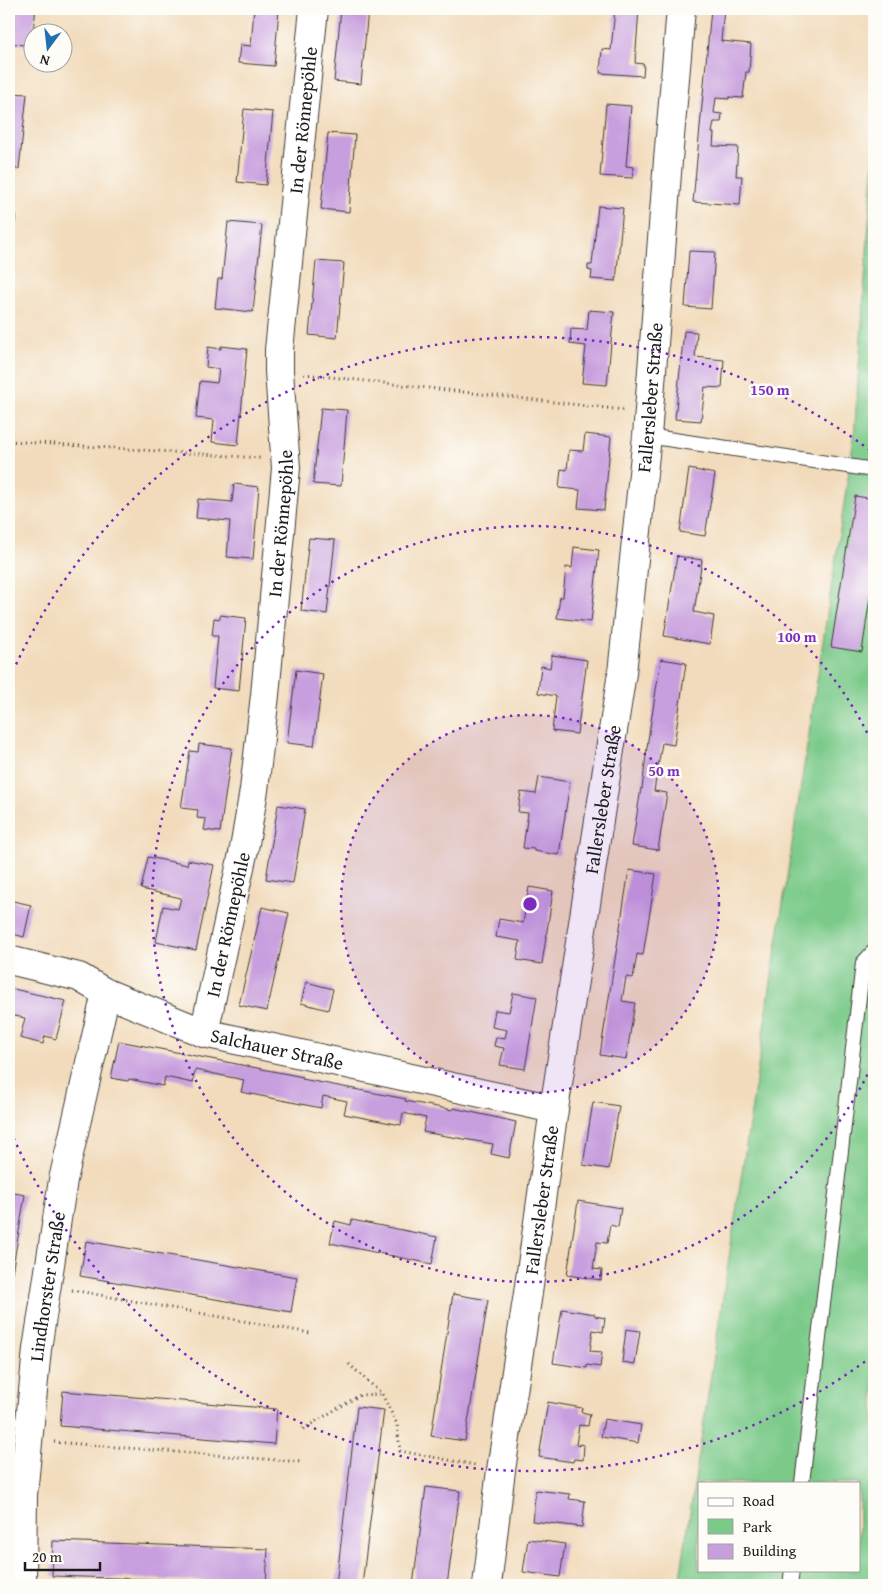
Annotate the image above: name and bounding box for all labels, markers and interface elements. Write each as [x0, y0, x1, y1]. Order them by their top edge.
north arrow [22, 22, 72, 72]
street label: In der Rönnepöhle [281, 45, 324, 195]
text: N [37, 50, 52, 71]
street label: Fallersleber Straße [629, 321, 670, 474]
text: 150 m [750, 379, 790, 400]
street label: In der Rönnepöhle [260, 449, 300, 598]
text: 100 m [777, 626, 817, 647]
street label: Fallersleber Straße [577, 723, 628, 876]
text: 50 m [648, 760, 680, 781]
street label: In der Rönnepöhle [198, 849, 257, 1000]
centre of rings [521, 895, 539, 913]
street label: Salchauer Straße [208, 1021, 346, 1077]
street label: Fallersleber Straße [517, 1123, 566, 1276]
street label: Lindhorster Straße [22, 1209, 72, 1363]
legend [698, 1482, 860, 1572]
text: Road [743, 1490, 774, 1511]
text: Park [743, 1516, 772, 1537]
scale bar [25, 1539, 100, 1571]
text: Building [743, 1540, 797, 1561]
text: 20 m [32, 1546, 63, 1567]

